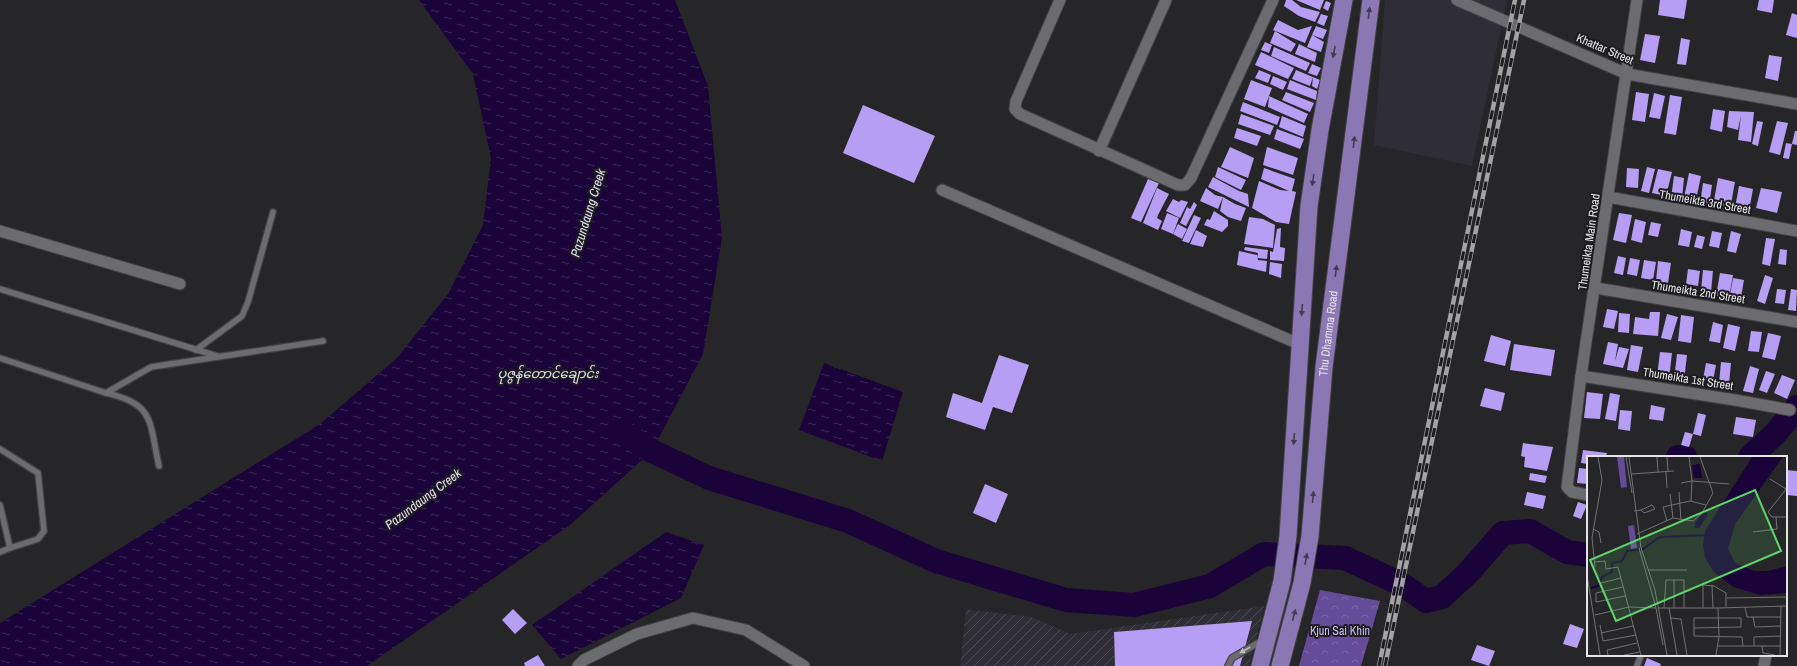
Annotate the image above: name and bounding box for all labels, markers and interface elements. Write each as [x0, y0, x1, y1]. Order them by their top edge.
one-way arrow [1366, 7, 1373, 19]
street label: Khattar Street [1574, 30, 1636, 68]
one-way arrow [1331, 46, 1337, 58]
one-way arrow [1351, 136, 1357, 148]
water label: Pazundaung Creek [567, 166, 610, 259]
one-way arrow [1310, 174, 1316, 186]
street label: Thumeikta 3rd Street [1658, 186, 1752, 218]
street label: Thumeikta Main Road [1574, 193, 1604, 291]
one-way arrow [1333, 264, 1339, 277]
street label: Thumeikta 2nd Street [1650, 277, 1746, 307]
street label: Thu Dhamma Road [1315, 290, 1342, 377]
one-way arrow [1298, 304, 1305, 316]
water label: ပုဇွန်တောင်ချောင်း [497, 364, 600, 385]
street label: Thumeikta 1st Street [1642, 364, 1735, 394]
one-way arrow [1290, 433, 1297, 445]
inset map [1587, 456, 1787, 656]
water label: Pazundaung Creek [381, 464, 465, 533]
one-way arrow [1310, 491, 1317, 503]
one-way arrow [1303, 553, 1309, 566]
one-way arrow [1291, 609, 1297, 621]
park label: Kjun Sai Khin [1310, 623, 1370, 639]
one-way arrow [1239, 647, 1251, 653]

